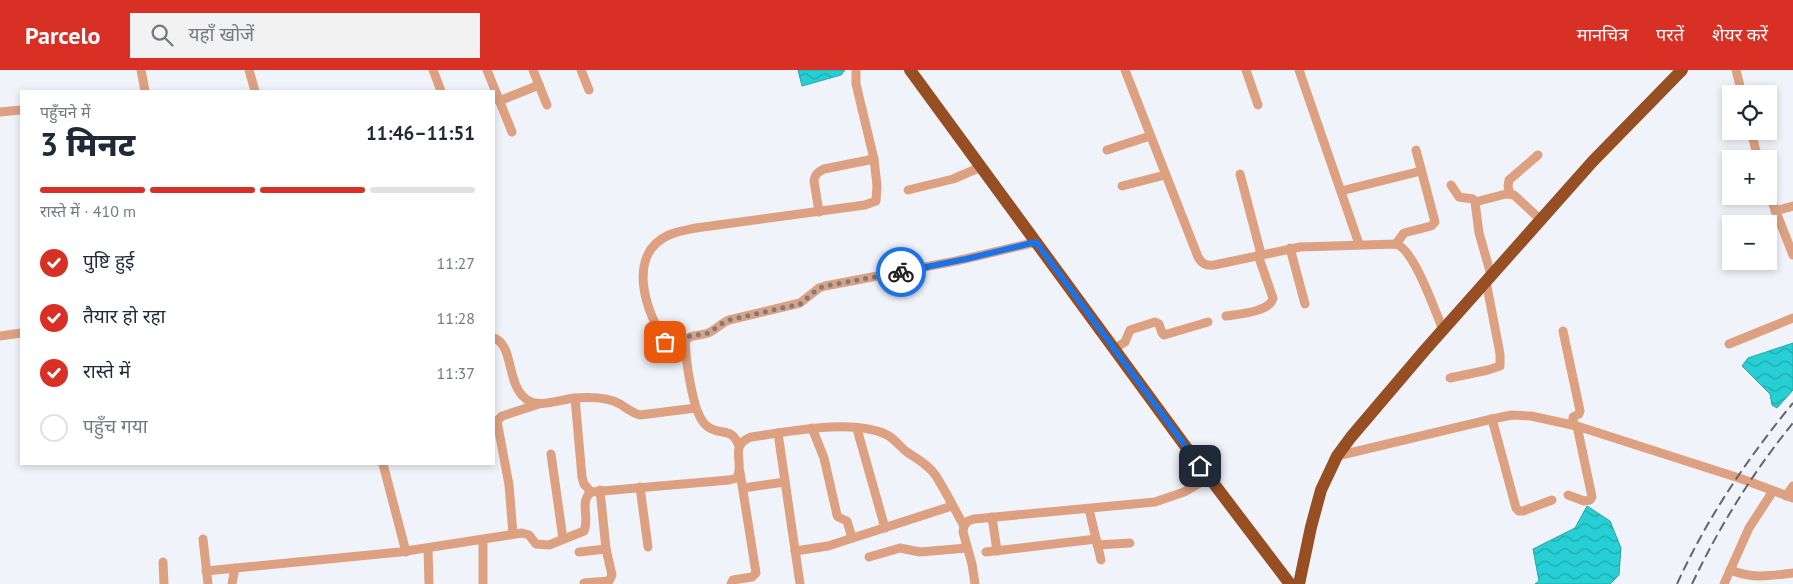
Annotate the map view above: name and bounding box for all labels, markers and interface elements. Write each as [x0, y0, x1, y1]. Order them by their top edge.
search box [130, 13, 480, 58]
text: Parcelo [25, 20, 100, 51]
icon: search [148, 21, 176, 49]
text: यहाँ खोजें [188, 22, 254, 46]
text: मानचित्र [1577, 23, 1628, 46]
text: परतें [1656, 23, 1684, 46]
text: शेयर करें [1712, 23, 1768, 46]
map controls [1722, 85, 1777, 270]
button: locate [1722, 85, 1777, 140]
text: पहुँचने में [40, 102, 90, 122]
text: 11:46–11:51 [366, 121, 475, 145]
text: 3 मिनट [40, 123, 135, 165]
button: + [1722, 150, 1777, 205]
text: रास्ते में · 410 m [40, 201, 136, 221]
button: − [1722, 215, 1777, 270]
courier [876, 247, 926, 297]
icon: check [40, 249, 68, 277]
text: पुष्टि हुई [83, 249, 134, 273]
text: 11:27 [437, 253, 475, 273]
icon: bike [887, 258, 915, 286]
icon: check [40, 304, 68, 332]
text: तैयार हो रहा [83, 304, 165, 328]
text: 11:28 [437, 308, 475, 328]
pin [644, 321, 686, 363]
icon: bag [651, 328, 679, 356]
icon: check [40, 359, 68, 387]
text: रास्ते में [83, 359, 130, 383]
text: 11:37 [437, 363, 475, 383]
text: पहुँच गया [83, 414, 148, 438]
pin [1179, 445, 1221, 487]
icon: home [1186, 452, 1214, 480]

